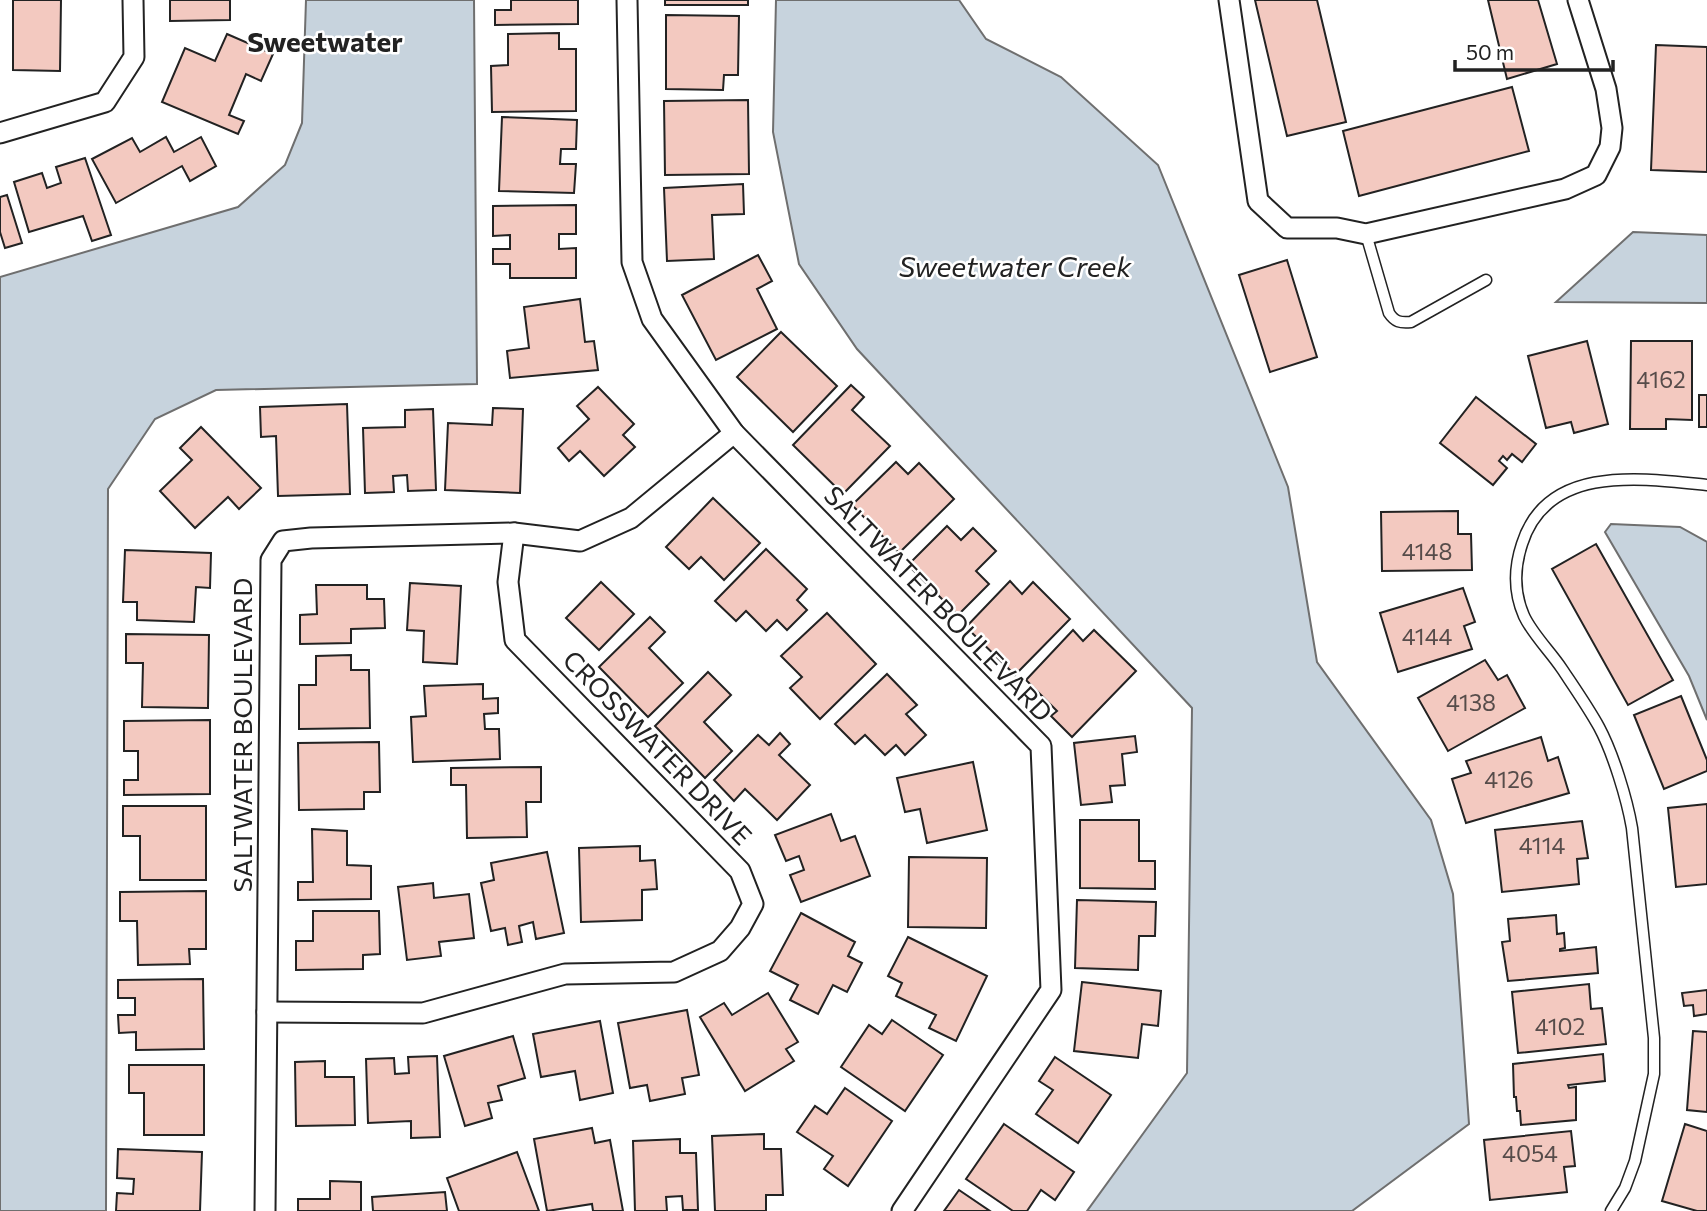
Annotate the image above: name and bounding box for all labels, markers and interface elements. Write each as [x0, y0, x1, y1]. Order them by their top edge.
district label: Sweetwater [247, 24, 403, 58]
scale bar [1455, 28, 1612, 72]
text: 50 m [1466, 39, 1514, 64]
water label: Sweetwater Creek [899, 249, 1132, 283]
house number: 4162 [1636, 365, 1686, 393]
street label: SALTWATER BOULEVARD [819, 479, 1060, 727]
house number: 4148 [1402, 537, 1452, 565]
street label: SALTWATER BOULEVARD [226, 578, 257, 892]
house number: 4144 [1402, 622, 1452, 650]
street label: CROSSWATER DRIVE [557, 643, 759, 851]
house number: 4138 [1446, 688, 1496, 716]
house number: 4126 [1484, 765, 1534, 793]
house number: 4114 [1519, 831, 1565, 859]
house number: 4102 [1535, 1012, 1585, 1040]
house number: 4054 [1502, 1139, 1558, 1167]

